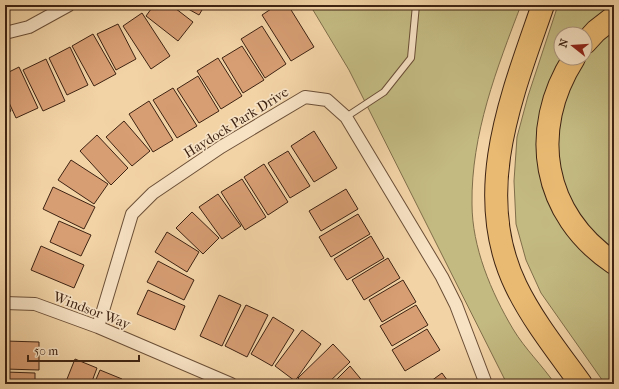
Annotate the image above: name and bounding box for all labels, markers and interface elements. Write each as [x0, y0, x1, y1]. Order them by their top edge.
north arrow [553, 26, 593, 66]
text: N [556, 37, 572, 49]
street label: Haydock Park Drive [181, 83, 292, 162]
street label: Windsor Way [50, 288, 133, 333]
scale bar [28, 337, 139, 363]
text: 50 m [34, 344, 58, 358]

